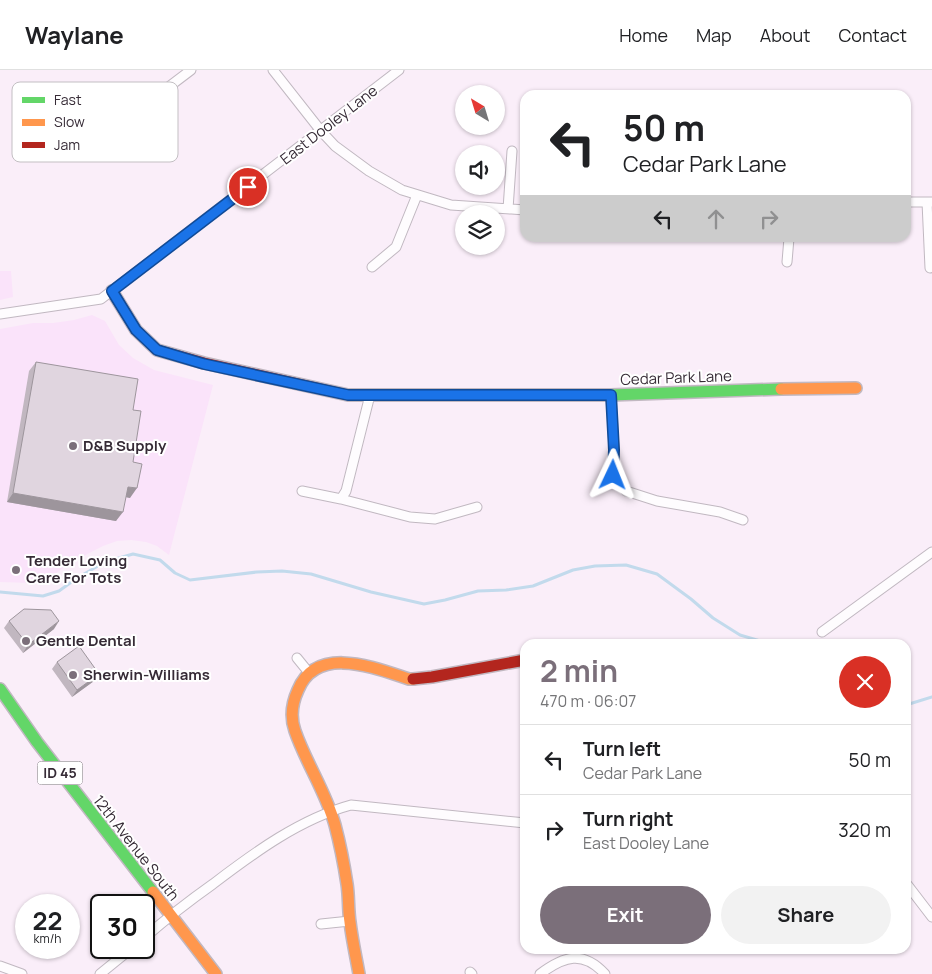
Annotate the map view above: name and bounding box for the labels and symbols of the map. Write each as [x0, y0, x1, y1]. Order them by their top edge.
street label: East Dooley Lane [276, 80, 382, 169]
legend [12, 82, 178, 162]
north arrow [455, 85, 505, 135]
text: Fast [54, 90, 82, 109]
text: Slow [54, 112, 85, 131]
text: Jam [54, 135, 80, 154]
pin [227, 166, 269, 208]
street label: Cedar Park Lane [620, 365, 732, 390]
place label: D&B Supply [83, 435, 167, 456]
marker: D&B Supply [67, 440, 79, 452]
position arrow [586, 448, 638, 500]
place label: Tender Loving Care For Tots [26, 550, 127, 588]
marker: Tender Loving Care For Tots [10, 564, 22, 576]
place label: Gentle Dental [36, 630, 136, 651]
marker: Gentle Dental [20, 635, 32, 647]
place label: Sherwin-Williams [83, 664, 210, 685]
marker: Sherwin-Williams [67, 669, 79, 681]
road number: ID 45 [38, 761, 82, 784]
street label: 12th Avenue South [89, 791, 184, 905]
speed limit sign: 30 [90, 894, 155, 959]

